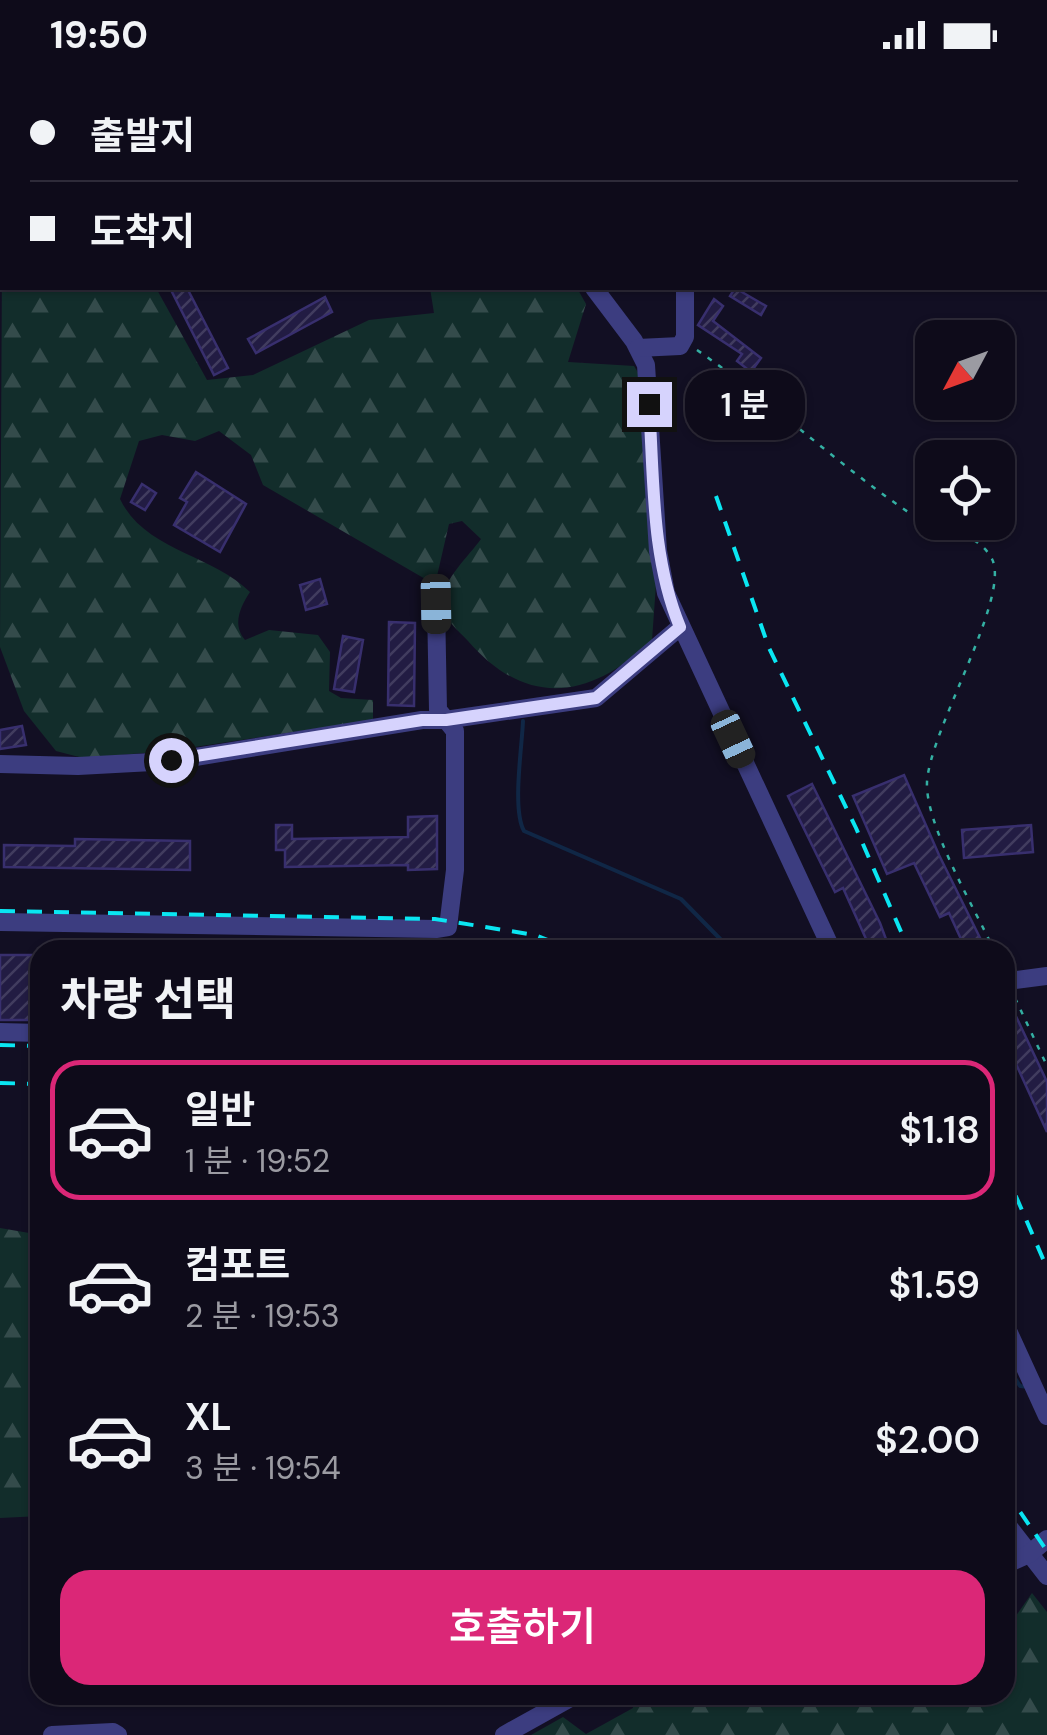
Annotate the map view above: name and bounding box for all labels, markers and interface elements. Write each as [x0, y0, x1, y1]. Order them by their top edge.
text: 19:50 [50, 10, 148, 60]
text: 출발지 [90, 111, 195, 161]
text: 도착지 [90, 207, 195, 257]
north arrow [915, 320, 1015, 420]
map controls [915, 320, 1015, 540]
callout: 1 분 [684, 369, 804, 439]
route end [627, 382, 672, 427]
text: 1 분 [721, 384, 769, 426]
button: locate [915, 440, 1015, 540]
car [420, 574, 452, 634]
car [707, 705, 759, 773]
route start [149, 738, 194, 783]
text: 차량 선택 [60, 970, 236, 1029]
icon: car [65, 1085, 155, 1175]
text: 일반 [185, 1085, 255, 1135]
text: $1.18 [899, 1105, 980, 1155]
text: 1 분 · 19:52 [185, 1140, 330, 1182]
icon: car [65, 1240, 155, 1330]
text: 컴포트 [185, 1240, 290, 1290]
text: $1.59 [889, 1260, 980, 1310]
text: 2 분 · 19:53 [185, 1295, 340, 1337]
text: XL [185, 1392, 232, 1442]
icon: car [65, 1395, 155, 1485]
text: $2.00 [875, 1415, 980, 1465]
text: 3 분 · 19:54 [185, 1447, 341, 1489]
button: 호출하기 [60, 1570, 985, 1685]

